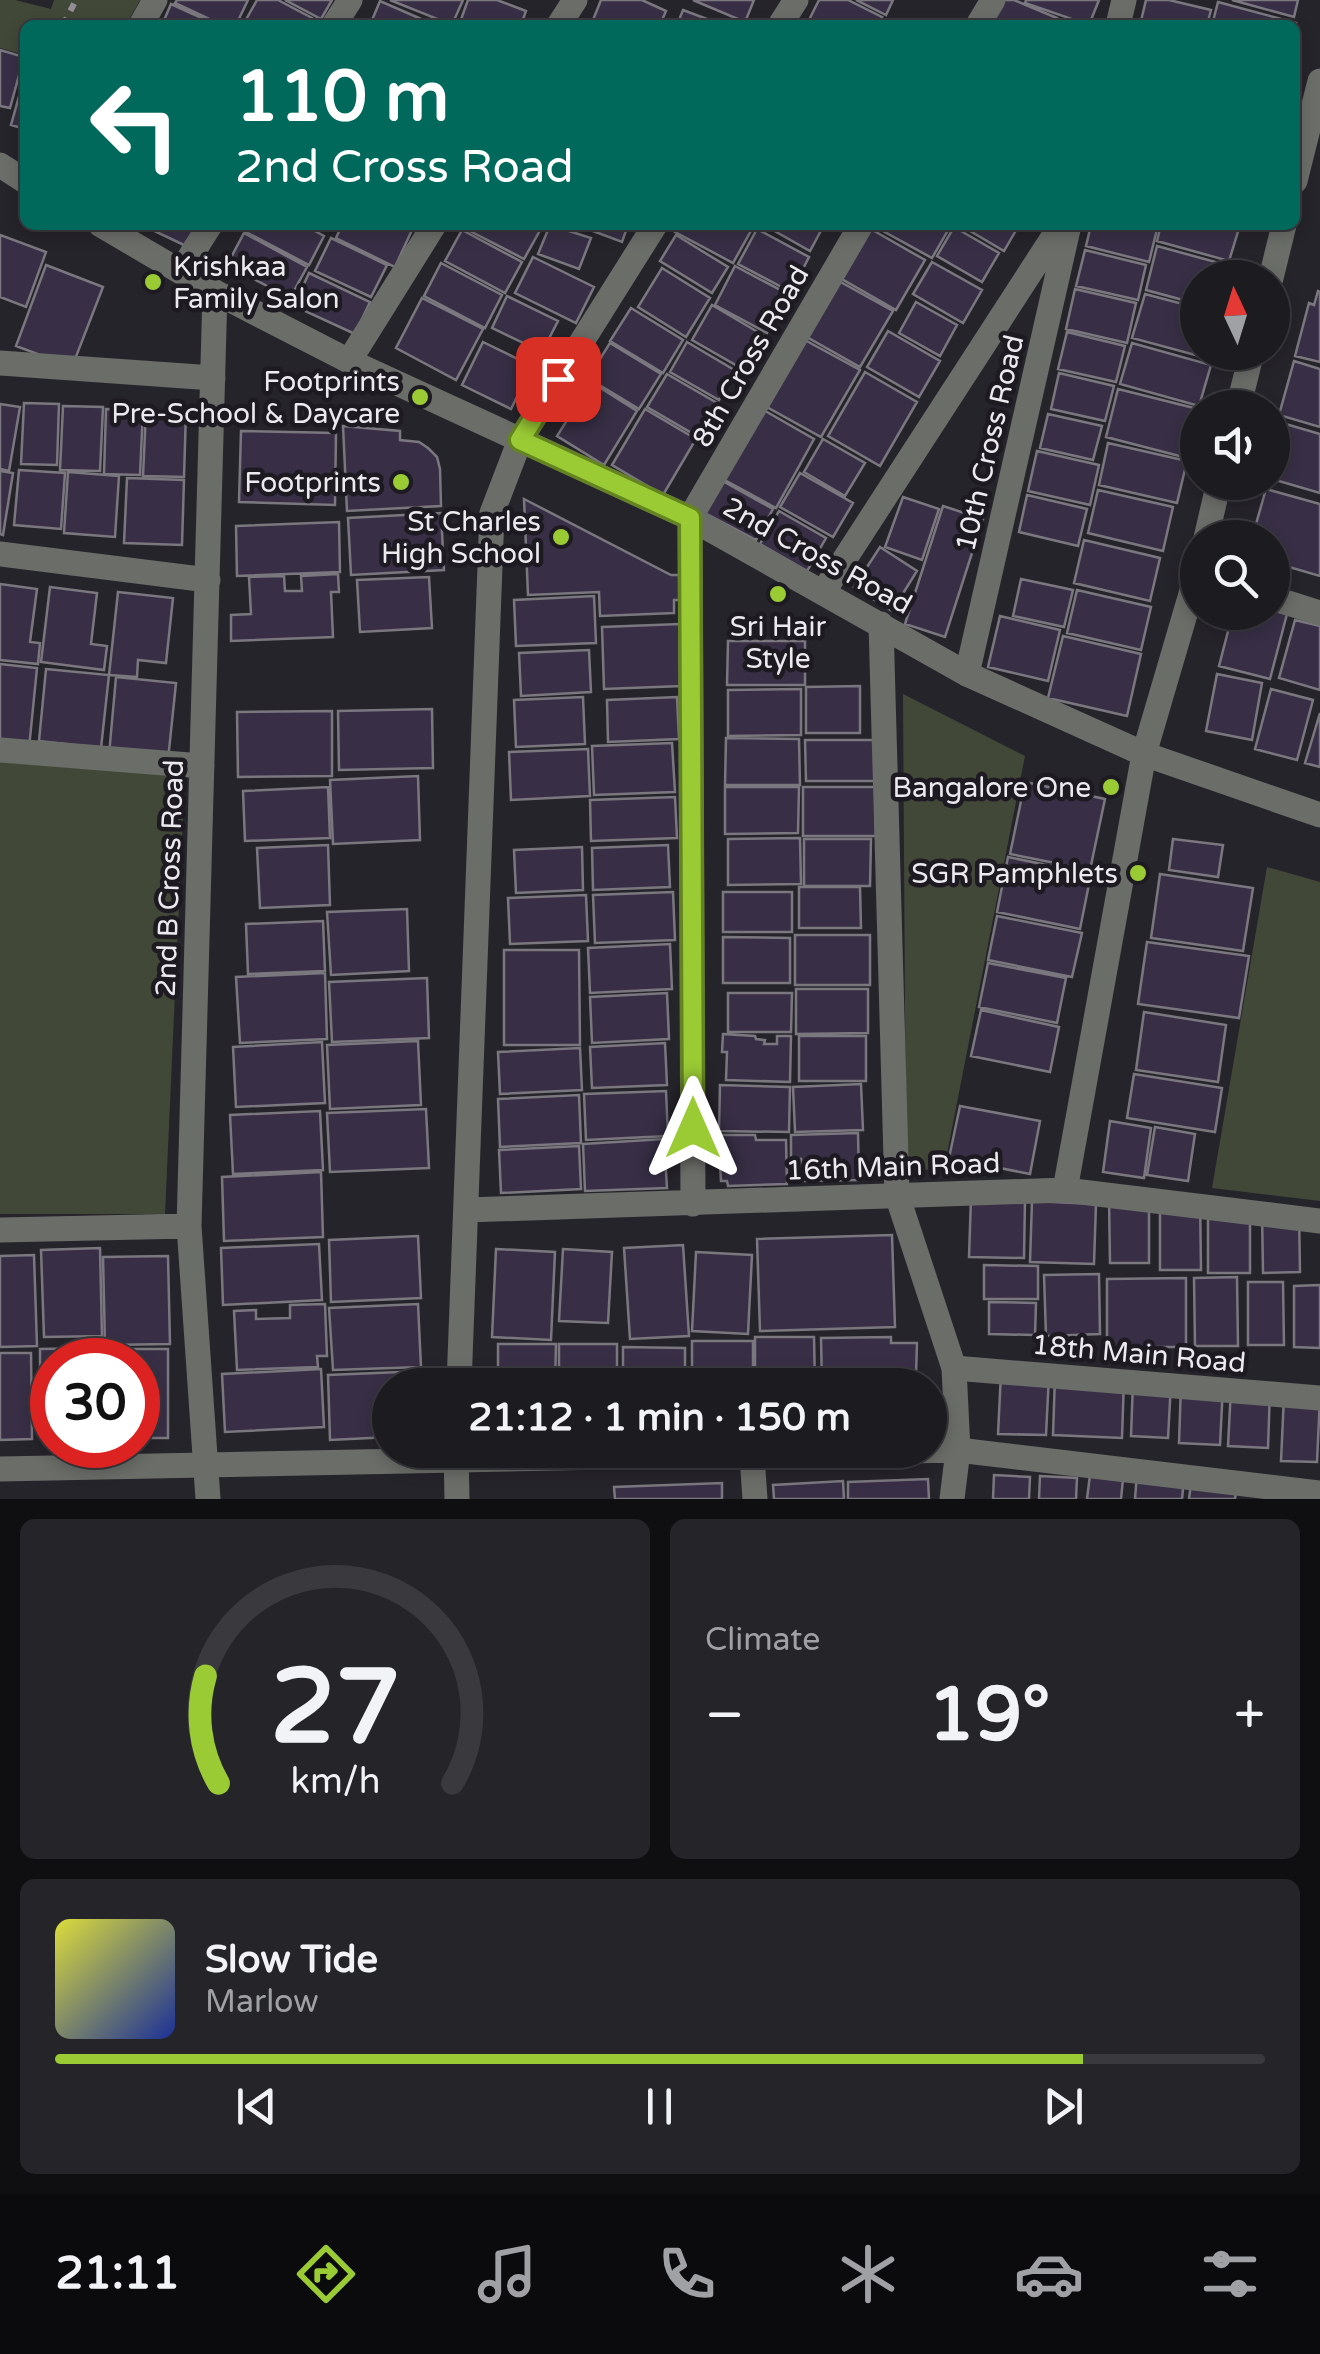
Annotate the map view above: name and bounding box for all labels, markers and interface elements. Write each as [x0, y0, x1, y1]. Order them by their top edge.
text: 110 m [235, 56, 449, 140]
icon: left [70, 60, 200, 190]
text: 2nd Cross Road [235, 141, 574, 195]
place label: Krishkaa Family Salon [173, 250, 340, 316]
street label: 8th Cross Road [685, 260, 817, 453]
north arrow [1180, 260, 1290, 370]
map controls [1180, 260, 1290, 630]
marker: Krishkaa Family Salon [142, 271, 164, 293]
street label: 10th Cross Road [949, 332, 1031, 555]
pin [516, 337, 601, 422]
icon: arrive [531, 352, 586, 407]
place label: Footprints Pre-School & Daycare [111, 365, 400, 431]
marker: Footprints Pre-School & Daycare [409, 386, 431, 408]
button: sound [1180, 390, 1290, 500]
place label: Footprints [244, 466, 381, 500]
marker: Footprints [390, 471, 412, 493]
street label: 2nd Cross Road [717, 490, 918, 622]
place label: St Charles High School [381, 505, 541, 571]
button: search [1180, 520, 1290, 630]
marker: St Charles High School [550, 526, 572, 548]
marker: Sri Hair Style [767, 583, 789, 605]
place label: Sri Hair Style [730, 610, 827, 676]
street label: 2nd B Cross Road [149, 759, 191, 997]
place label: Bangalore One [893, 771, 1091, 805]
marker: Bangalore One [1100, 776, 1122, 798]
place label: SGR Pamphlets [911, 857, 1118, 891]
marker: SGR Pamphlets [1127, 862, 1149, 884]
position arrow [641, 1076, 745, 1180]
street label: 16th Main Road [785, 1146, 1001, 1188]
street label: 18th Main Road [1031, 1328, 1247, 1380]
speed limit sign: 30 [30, 1338, 160, 1468]
text: 21:12 · 1 min · 150 m [468, 1395, 851, 1441]
text: Climate [705, 1621, 820, 1659]
text: 27 [270, 1646, 400, 1771]
text: 19° [928, 1670, 1050, 1760]
text: − [705, 1683, 744, 1749]
text: + [1234, 1683, 1265, 1749]
text: km/h [290, 1760, 380, 1803]
text: Slow Tide [205, 1937, 378, 1983]
text: Marlow [205, 1983, 319, 2021]
icon: previous [229, 2079, 284, 2134]
icon: pause [632, 2079, 687, 2134]
icon: next [1036, 2079, 1091, 2134]
icon: directions [291, 2239, 361, 2309]
icon: music [472, 2239, 542, 2309]
icon: phone [652, 2239, 722, 2309]
icon: climate [833, 2239, 903, 2309]
icon: car [1014, 2239, 1084, 2309]
icon: filters [1195, 2239, 1265, 2309]
text: 21:11 [55, 2247, 180, 2301]

